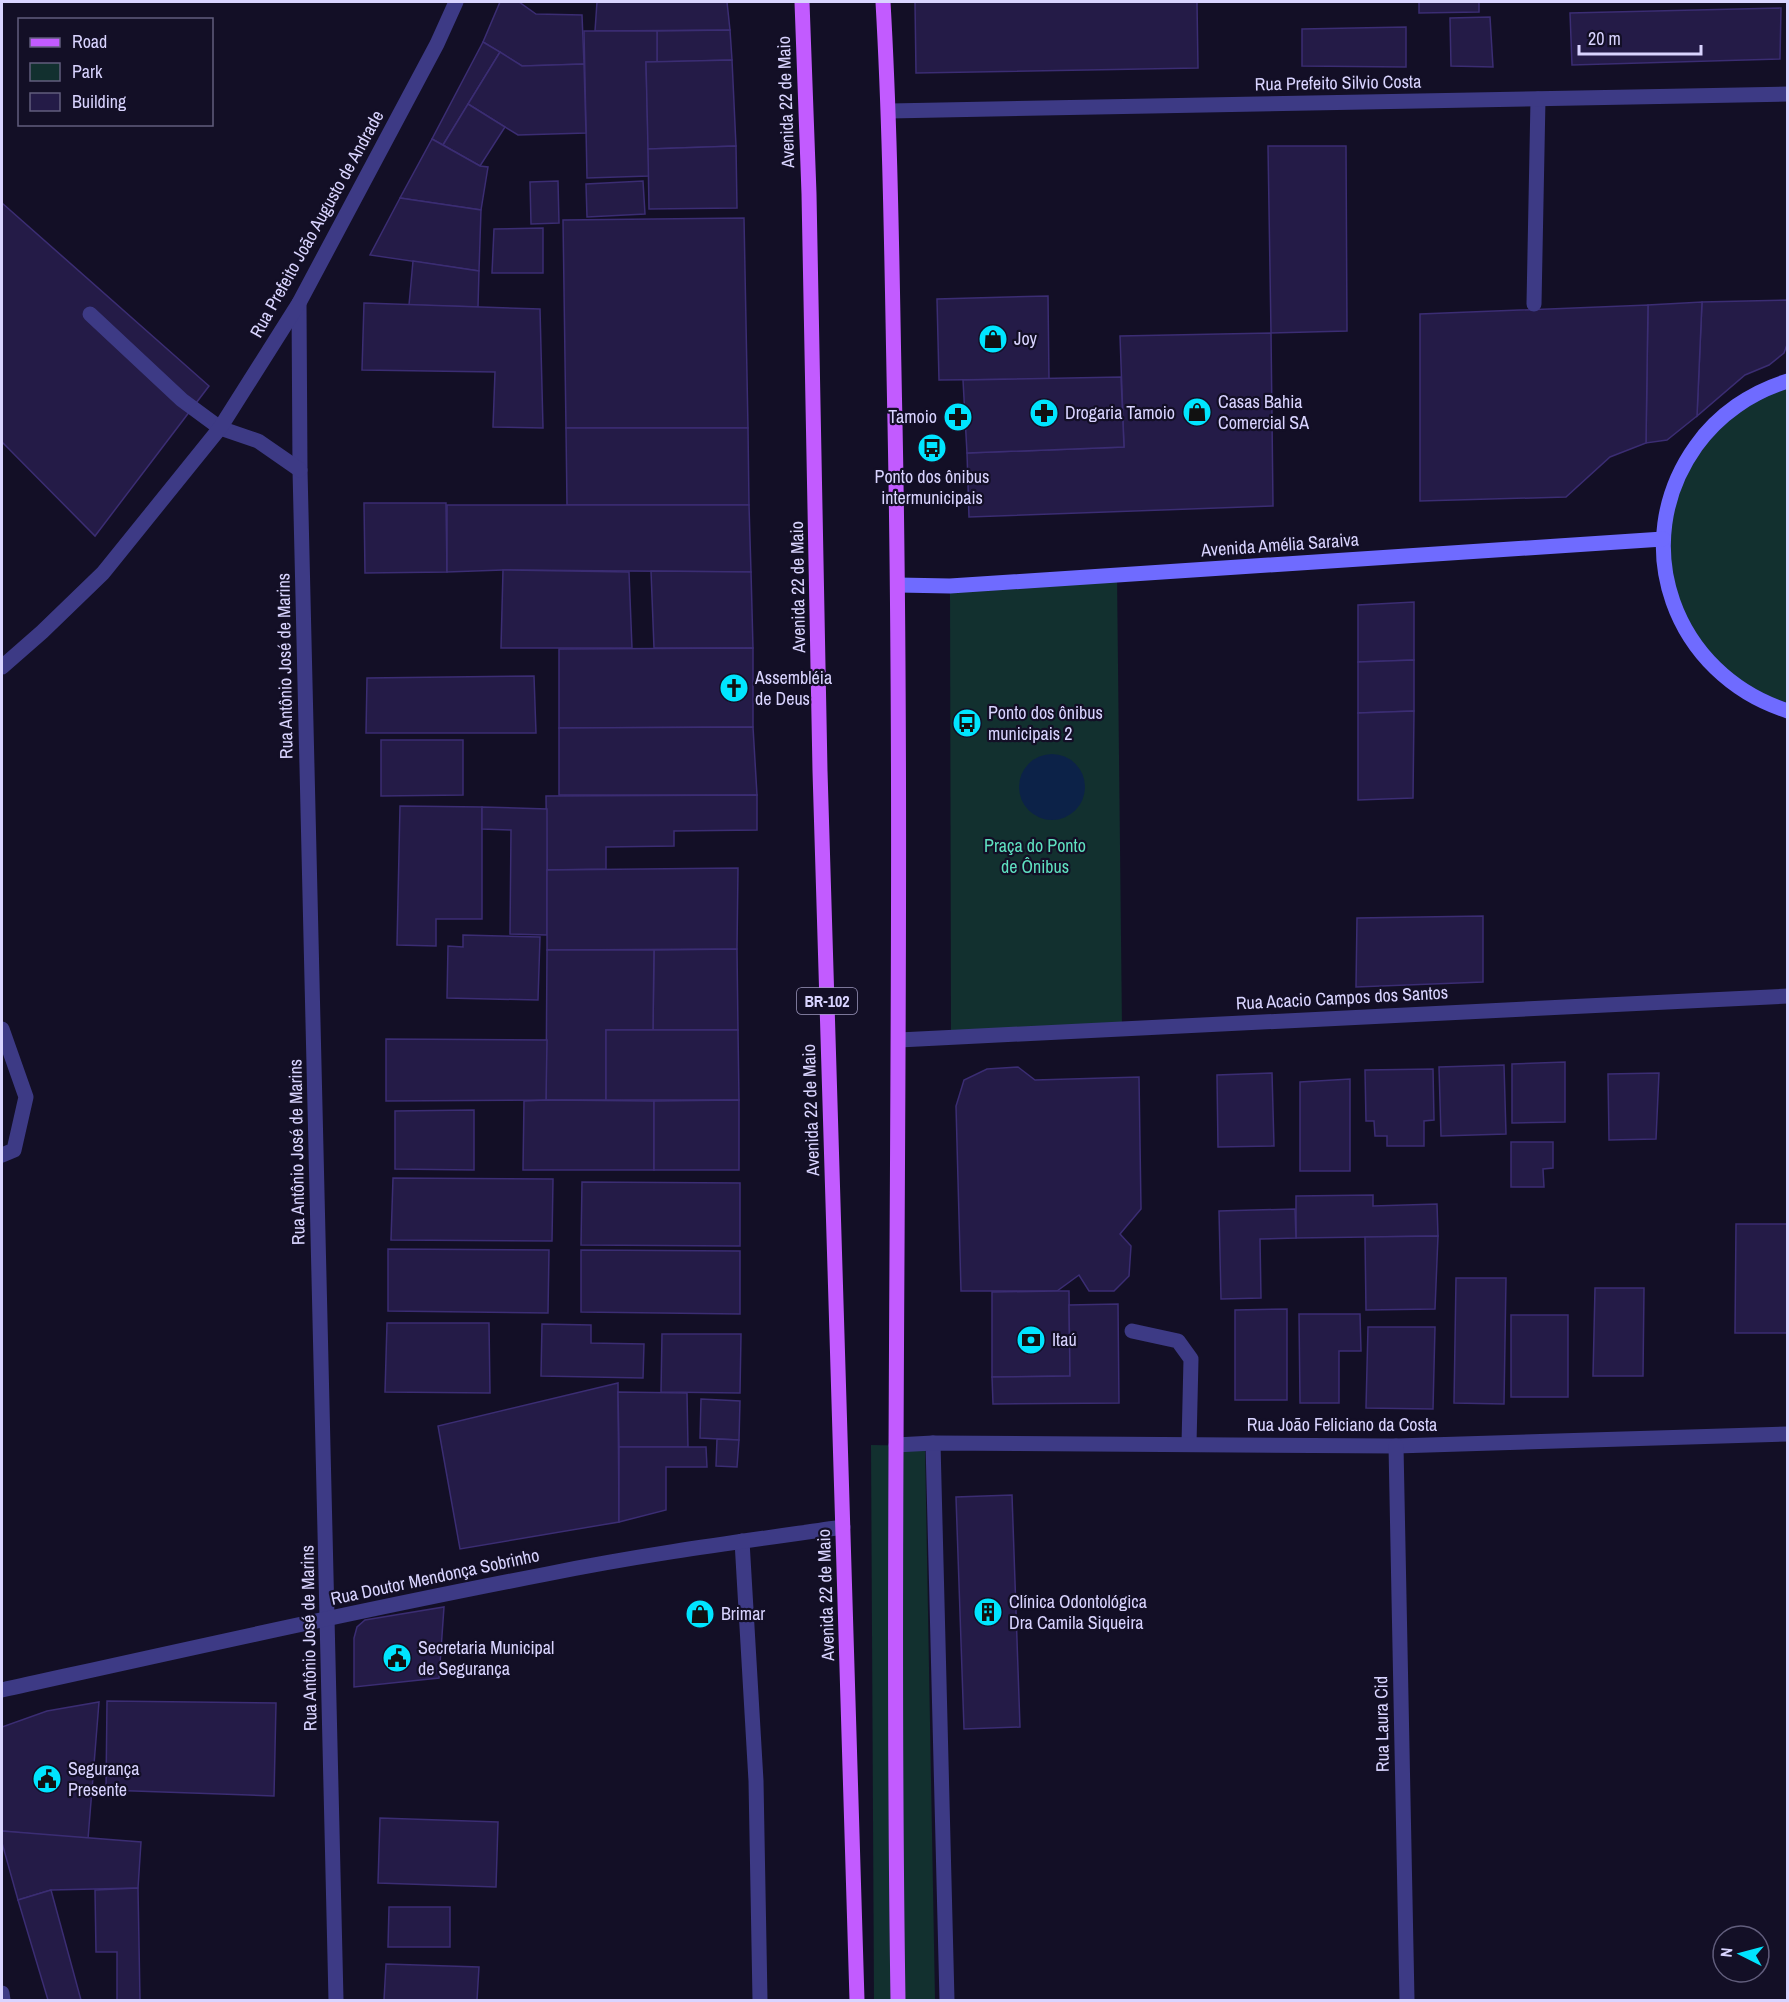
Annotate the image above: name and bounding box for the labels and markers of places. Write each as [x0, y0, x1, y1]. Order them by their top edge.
shop icon: Joy [977, 323, 1009, 355]
place label: Joy [1014, 326, 1038, 351]
place label: Casas Bahia Comercial SA [1218, 389, 1309, 435]
shop icon: Casas Bahia Comercial SA [1181, 396, 1213, 428]
pharmacy icon: Drogaria Tamoio [1028, 397, 1060, 429]
place label: Drogaria Tamoio [1065, 400, 1175, 425]
pharmacy icon: Tamoio [942, 401, 974, 433]
place label: Tamoio [888, 404, 937, 429]
bus stop icon: Ponto dos ônibus intermunicipais [916, 432, 948, 464]
place label: Ponto dos ônibus intermunicipais [875, 464, 989, 510]
place label: Assembléia de Deus [754, 665, 832, 711]
church icon: Assembléia de Deus [718, 672, 750, 704]
place label: Ponto dos ônibus municipais 2 [988, 700, 1103, 746]
bus stop icon: Ponto dos ônibus municipais 2 [951, 707, 983, 739]
bank icon: Itaú [1015, 1324, 1047, 1356]
place label: Itaú [1052, 1327, 1077, 1352]
place label: Clínica Odontológica Dra Camila Siqueira [1009, 1589, 1147, 1635]
building icon: Clínica Odontológica Dra Camila Siqueira [972, 1596, 1004, 1628]
shop icon: Brimar [684, 1598, 716, 1630]
place label: Brimar [721, 1601, 765, 1626]
place label: Secretaria Municipal de Segurança [418, 1635, 554, 1681]
public building icon: Secretaria Municipal de Segurança [381, 1642, 413, 1674]
place label: Segurança Presente [68, 1756, 139, 1802]
public building icon: Segurança Presente [31, 1763, 63, 1795]

